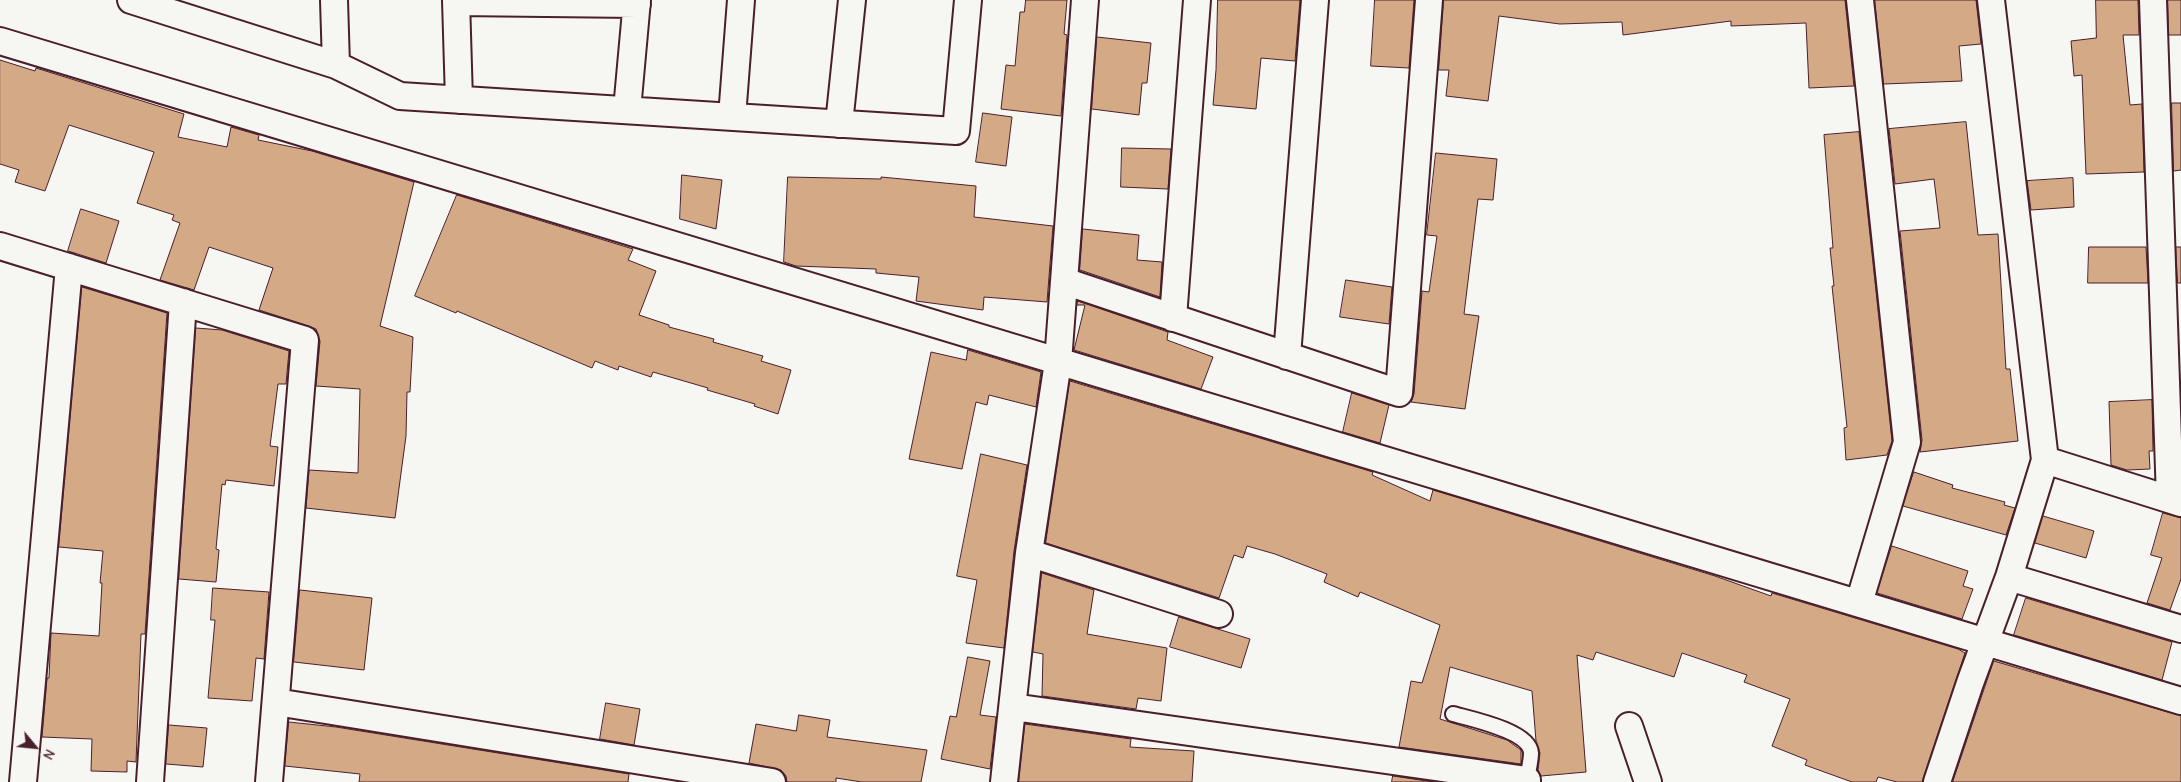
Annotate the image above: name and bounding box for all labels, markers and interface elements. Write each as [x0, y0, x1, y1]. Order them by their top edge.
north arrow [10, 722, 60, 772]
text: N [39, 746, 58, 762]

